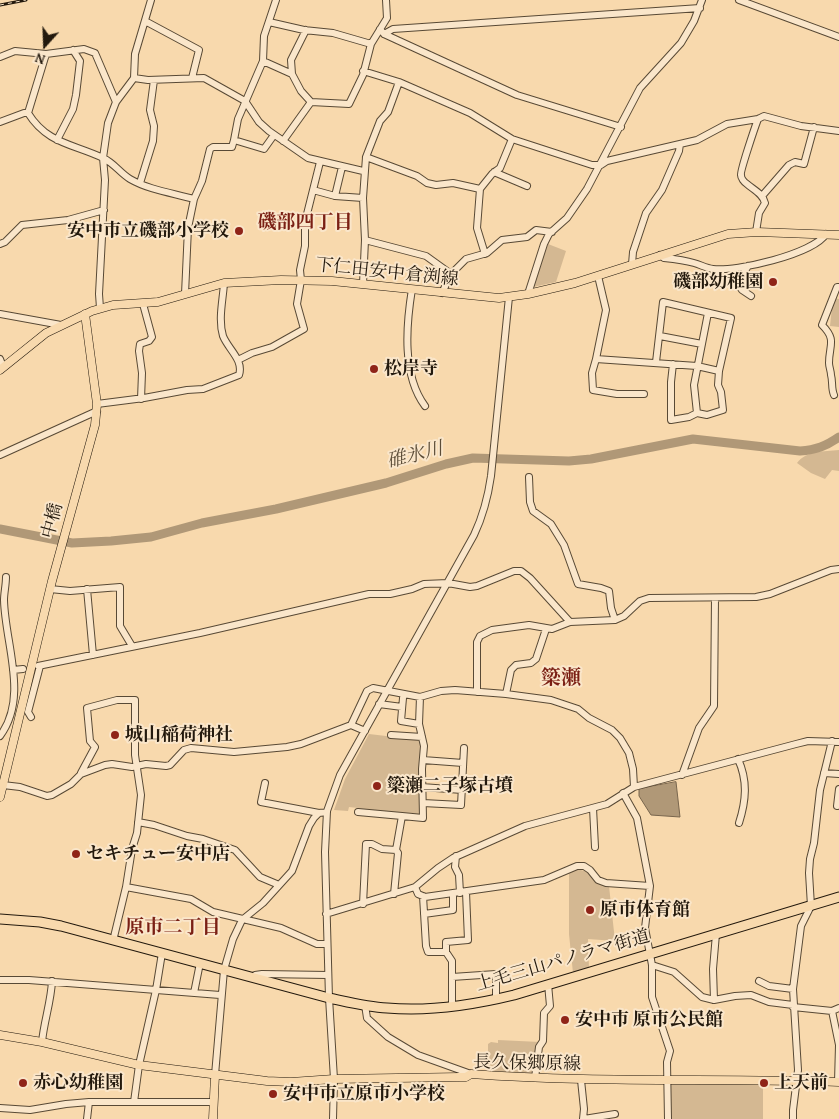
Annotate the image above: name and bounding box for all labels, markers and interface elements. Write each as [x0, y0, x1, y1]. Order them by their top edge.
north arrow [20, 20, 70, 70]
text: N [32, 48, 48, 70]
district label: 磯部四丁目 [258, 212, 352, 234]
place label: 安中市立磯部小学校 [67, 220, 229, 242]
marker: 安中市立磯部小学校 [233, 225, 245, 237]
street label: 下仁田安中倉渕線 [314, 255, 460, 291]
place label: 磯部幼稚園 [673, 271, 763, 293]
marker: 磯部幼稚園 [767, 276, 779, 288]
place label: 松岸寺 [384, 358, 438, 380]
marker: 松岸寺 [368, 363, 380, 375]
water label: 碓氷川 [385, 438, 445, 474]
street label: 中橋 [38, 501, 68, 541]
district label: 簗瀬 [541, 667, 581, 691]
place label: 城山稲荷神社 [125, 724, 233, 746]
marker: 城山稲荷神社 [109, 729, 121, 741]
place label: 簗瀬二子塚古墳 [387, 775, 513, 797]
marker: 簗瀬二子塚古墳 [371, 780, 383, 792]
place label: セキチュー安中店 [86, 843, 230, 865]
marker: セキチュー安中店 [70, 848, 82, 860]
place label: 原市体育館 [600, 899, 690, 921]
marker: 原市体育館 [584, 904, 596, 916]
district label: 原市二丁目 [126, 917, 220, 939]
street label: 上毛三山パノラマ街道 [474, 926, 652, 996]
place label: 安中市 原市公民館 [575, 1009, 723, 1031]
marker: 安中市 原市公民館 [559, 1014, 571, 1026]
street label: 長久保郷原線 [473, 1052, 581, 1076]
place label: 赤心幼稚園 [33, 1072, 123, 1094]
place label: 上天前 [774, 1072, 828, 1094]
marker: 赤心幼稚園 [17, 1077, 29, 1089]
marker: 上天前 [758, 1077, 770, 1089]
place label: 安中市立原市小学校 [283, 1083, 445, 1105]
marker: 安中市立原市小学校 [267, 1088, 279, 1100]

